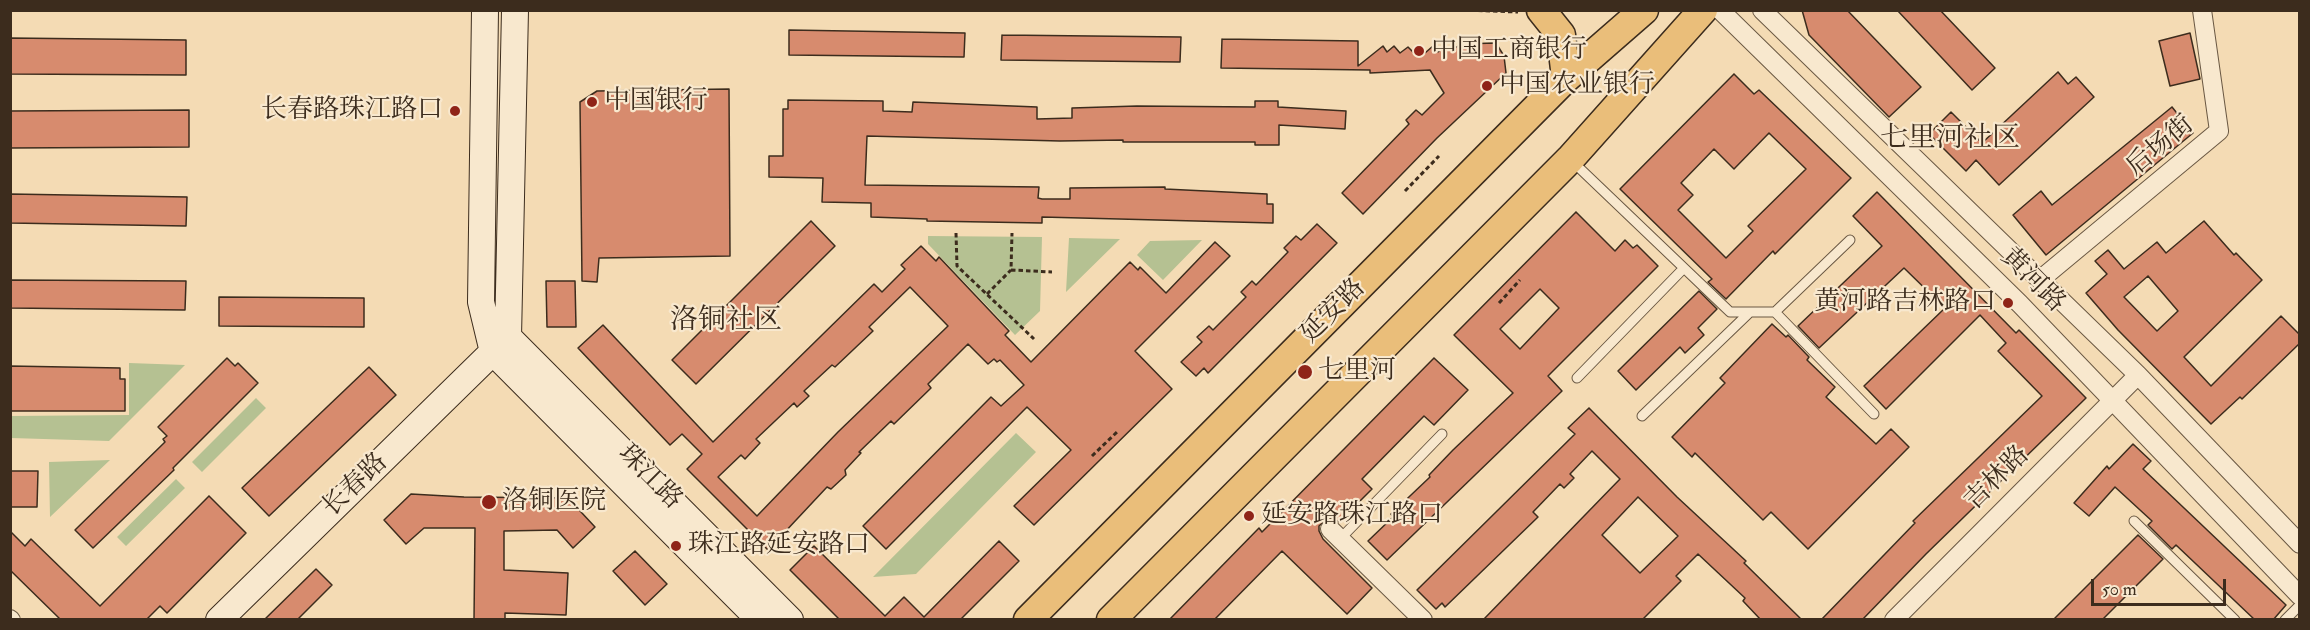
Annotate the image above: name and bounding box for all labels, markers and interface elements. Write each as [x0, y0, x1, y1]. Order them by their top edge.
place label: 中国工商银行 [1431, 35, 1587, 67]
marker: 中国工商银行 [1412, 44, 1426, 58]
place label: 中国农业银行 [1499, 70, 1655, 102]
marker: 中国农业银行 [1480, 79, 1494, 93]
place label: 中国银行 [604, 86, 708, 118]
place label: 长春路珠江路口 [261, 95, 443, 127]
marker: 中国银行 [585, 95, 599, 109]
marker: 长春路珠江路口 [448, 104, 462, 118]
street label: 后场街 [2121, 110, 2201, 184]
district label: 七里河社区 [1880, 123, 2020, 157]
street label: 黄河路 [1993, 242, 2071, 320]
street label: 延安路 [1295, 273, 1373, 351]
place label: 黄河路吉林路口 [1814, 287, 1996, 319]
marker: 黄河路吉林路口 [2001, 296, 2015, 310]
district label: 洛铜社区 [670, 305, 782, 339]
place label: 七里河 [1318, 356, 1396, 388]
marker: 七里河 [1296, 363, 1314, 381]
street label: 珠江路 [610, 439, 688, 517]
street label: 吉林路 [1959, 440, 2037, 518]
street label: 长春路 [317, 448, 395, 524]
place label: 洛铜医院 [502, 486, 606, 518]
marker: 洛铜医院 [480, 493, 498, 511]
place label: 延安路珠江路口 [1261, 500, 1443, 532]
marker: 延安路珠江路口 [1242, 509, 1256, 523]
place label: 珠江路延安路口 [688, 530, 870, 562]
marker: 珠江路延安路口 [669, 539, 683, 553]
scale bar [2094, 567, 2229, 605]
text: 50 m [2102, 578, 2137, 601]

